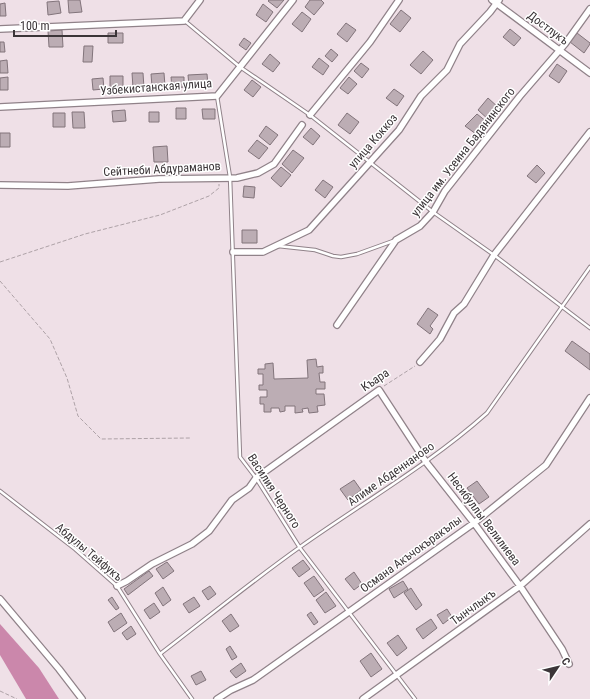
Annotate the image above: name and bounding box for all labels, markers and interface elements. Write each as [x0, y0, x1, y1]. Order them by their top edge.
street label: Достлукъ [525, 8, 572, 48]
scale bar [14, 12, 116, 38]
text: 100 m [20, 19, 50, 33]
street label: Узбекистанская улица [100, 76, 213, 98]
street label: улица им. Усеина Баданинского [408, 85, 518, 219]
street label: улица Коккоз [346, 111, 400, 171]
street label: Сейтнеби Абдураманов [103, 159, 221, 179]
street label: Къара [358, 366, 392, 394]
street label: Алиме Абденнаново [345, 439, 437, 509]
street label: Василия Черного [245, 451, 303, 531]
street label: Несибуллы Велилиева [445, 470, 524, 568]
street label: Османа Акъчокъракълы [358, 512, 464, 596]
street label: Абдулы Тейфукъ [53, 520, 126, 584]
street label: Тынчлыкъ [448, 586, 499, 628]
north arrow [538, 647, 578, 687]
text: С [559, 655, 573, 668]

